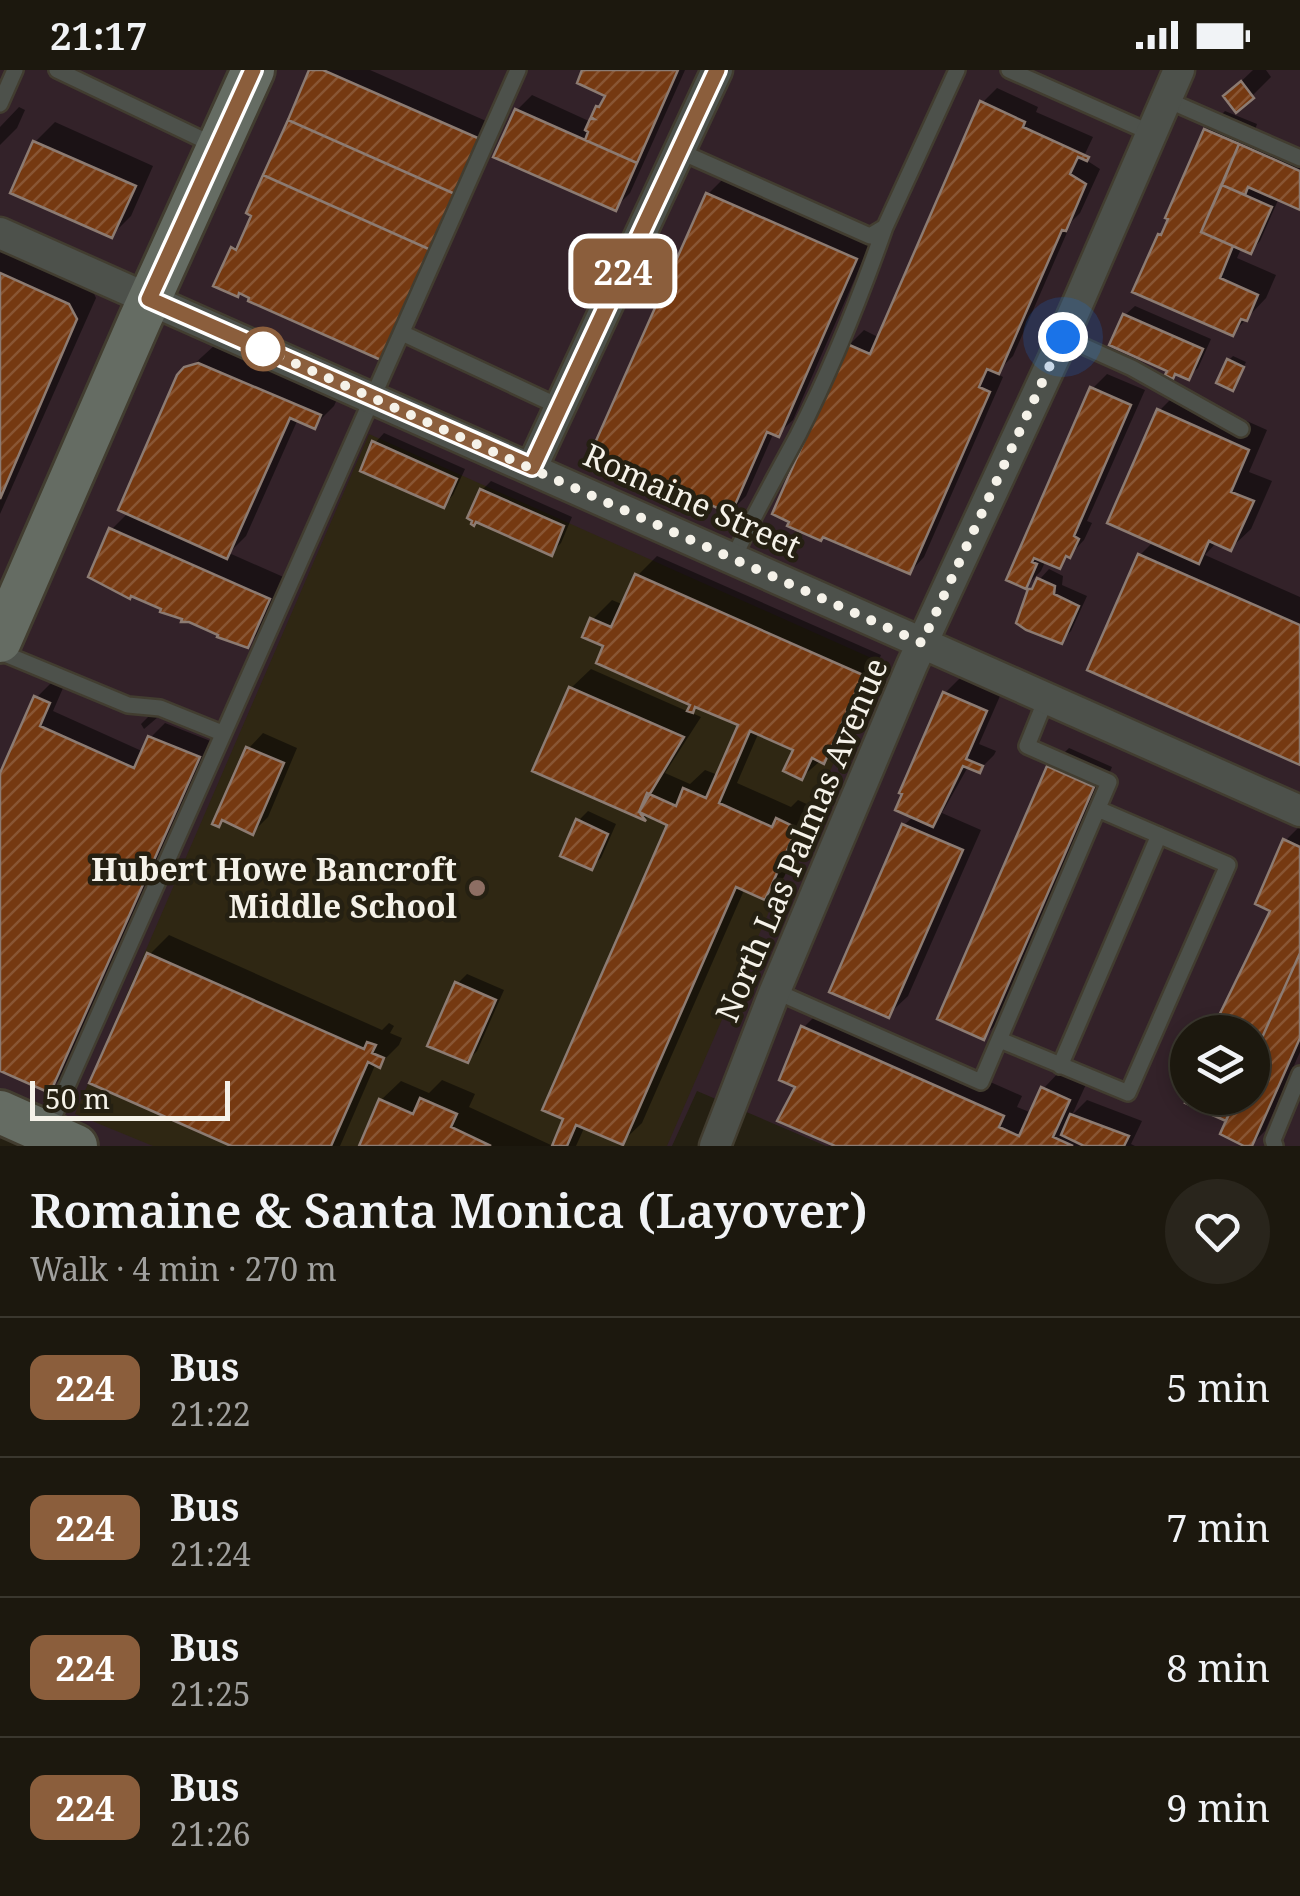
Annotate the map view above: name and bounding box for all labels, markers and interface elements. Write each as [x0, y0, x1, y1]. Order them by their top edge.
text: 21:17 [50, 9, 147, 61]
line badge: 224 [566, 238, 680, 304]
text: 224 [593, 248, 653, 295]
your location [1038, 312, 1088, 362]
unlabelled marker [242, 328, 284, 370]
street label: Romaine Street [577, 433, 808, 567]
street label: North Las Palmas Avenue [704, 651, 897, 1028]
place label: Hubert Howe Bancroft Middle School [91, 847, 457, 927]
marker: Hubert Howe Bancroft Middle School [466, 877, 488, 899]
map controls [1170, 1015, 1270, 1115]
button: layers [1170, 1015, 1270, 1115]
scale bar [30, 1076, 230, 1120]
text: 50 m [45, 1079, 110, 1117]
text: Romaine & Santa Monica (Layover) [30, 1177, 868, 1242]
button: heart [1165, 1179, 1270, 1284]
text: Walk · 4 min · 270 m [30, 1247, 337, 1290]
text: Bus [170, 1340, 239, 1392]
text: 5 min [1166, 1361, 1270, 1413]
text: 224 [55, 1364, 115, 1411]
text: 21:22 [170, 1392, 251, 1435]
text: Bus [170, 1480, 239, 1532]
text: 7 min [1166, 1501, 1270, 1553]
text: 224 [55, 1504, 115, 1551]
text: 21:24 [170, 1532, 251, 1575]
text: Bus [170, 1620, 239, 1672]
text: 8 min [1166, 1641, 1270, 1693]
text: 224 [55, 1644, 115, 1691]
text: 21:25 [170, 1672, 251, 1715]
text: Bus [170, 1760, 239, 1812]
text: 9 min [1166, 1781, 1270, 1833]
text: 224 [55, 1784, 115, 1831]
text: 21:26 [170, 1812, 251, 1855]

